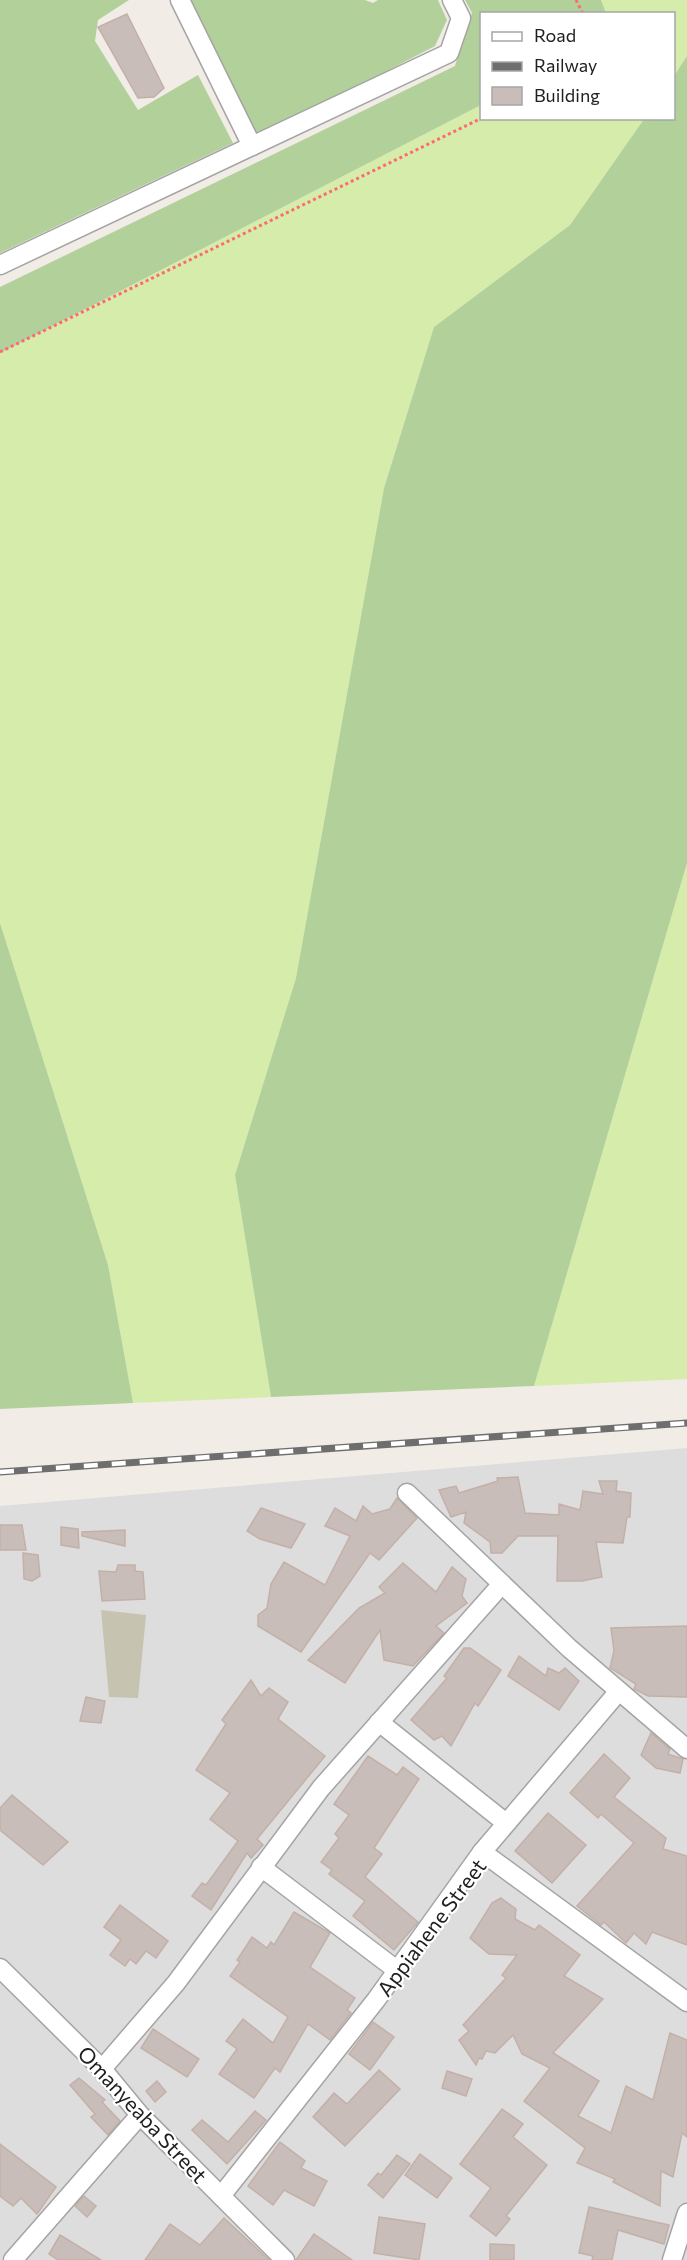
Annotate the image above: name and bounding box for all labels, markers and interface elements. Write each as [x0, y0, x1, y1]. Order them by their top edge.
legend [480, 12, 675, 120]
text: Road [534, 24, 576, 46]
text: Railway [534, 54, 597, 76]
text: Building [534, 84, 600, 106]
street label: Appiahene Street [371, 1853, 491, 2001]
street label: Omanyeaba Street [73, 2041, 213, 2187]

